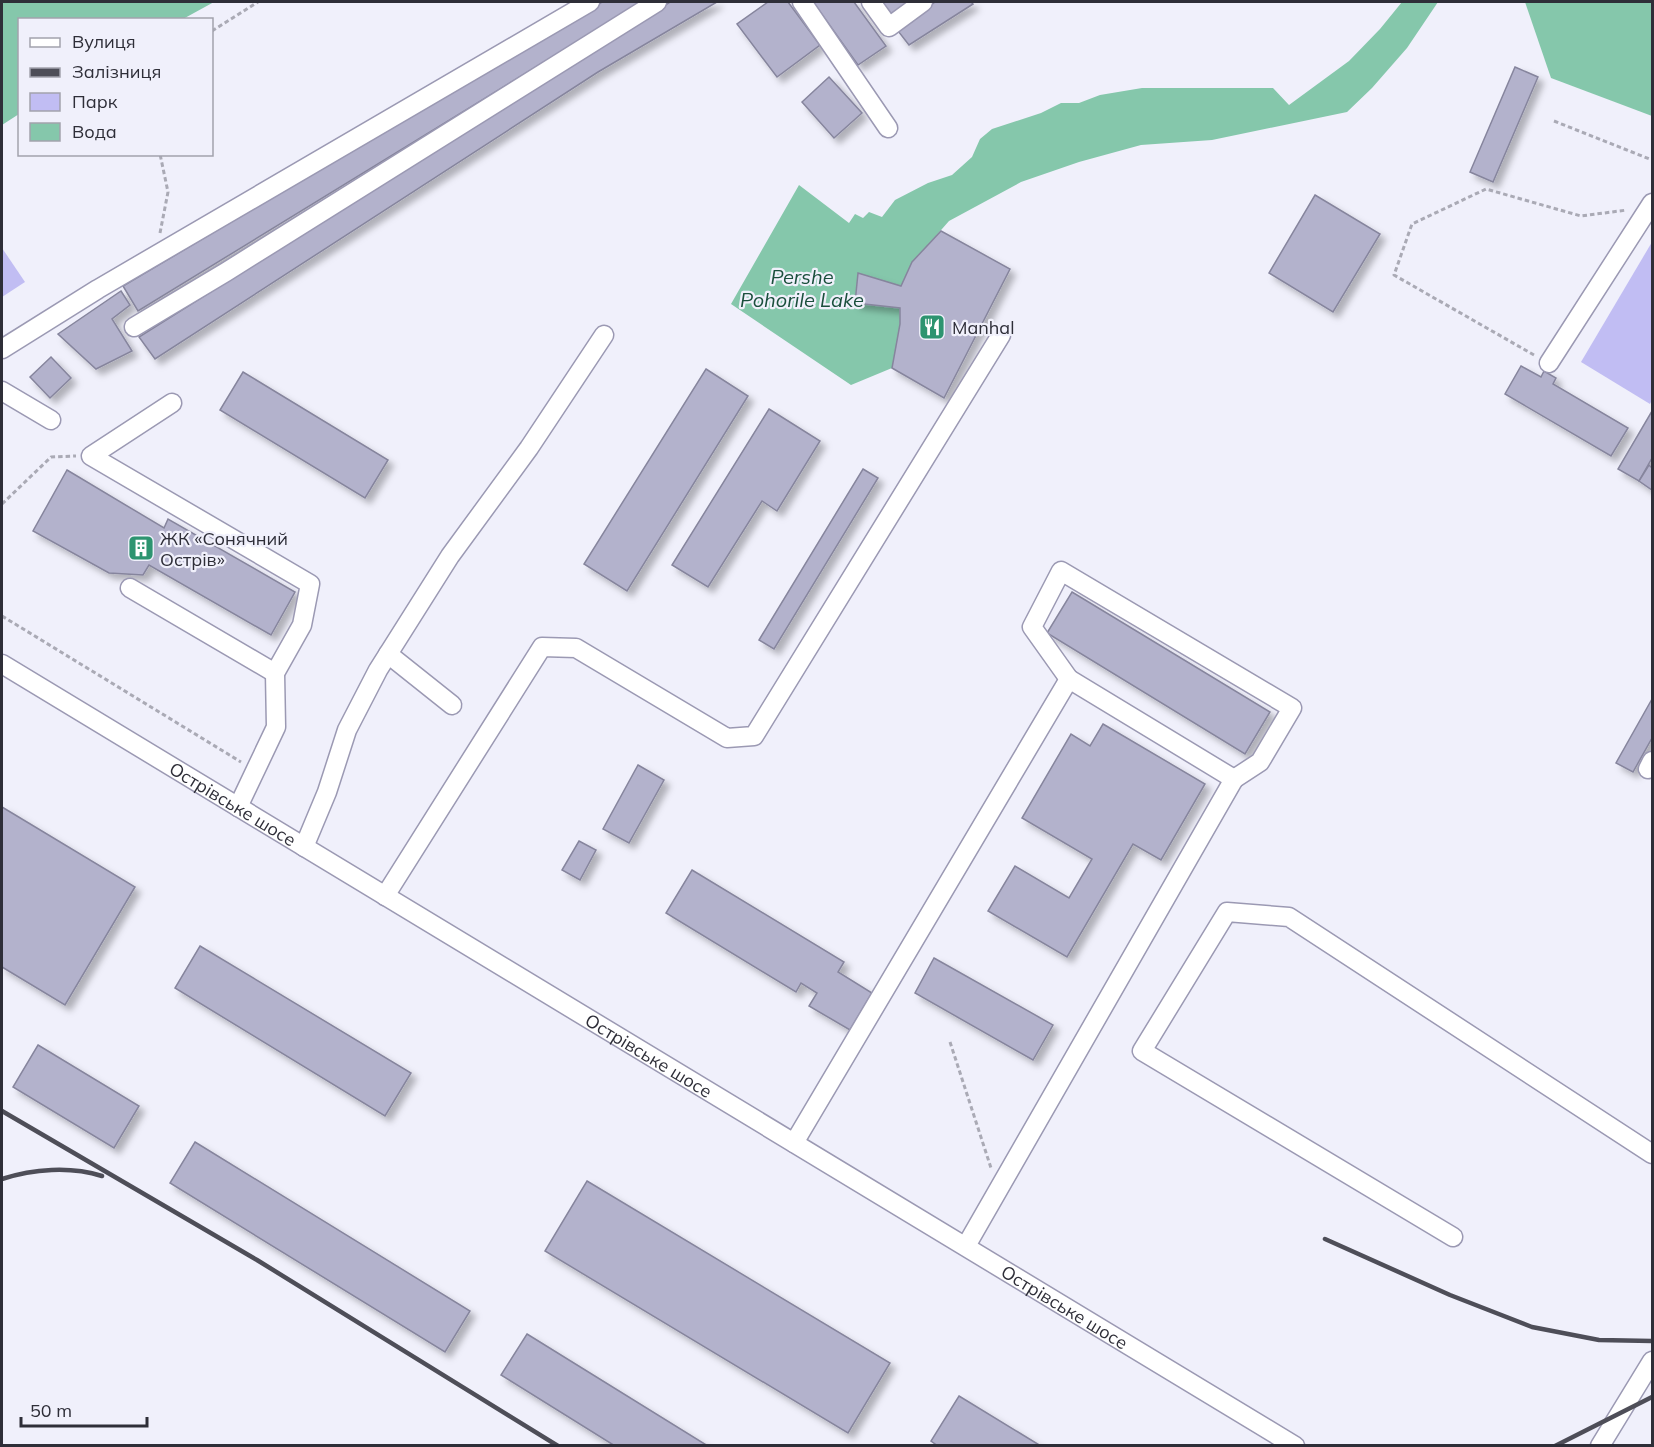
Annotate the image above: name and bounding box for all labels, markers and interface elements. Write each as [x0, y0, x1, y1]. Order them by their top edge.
legend [18, 18, 213, 156]
text: Вулиця [72, 30, 136, 53]
text: Залізниця [72, 60, 161, 83]
text: Парк [72, 90, 118, 113]
text: Вода [72, 120, 117, 143]
water label: Pershe Pohorile Lake [740, 264, 864, 312]
restaurant icon: Manhal [917, 312, 947, 342]
place label: Manhal [952, 316, 1014, 339]
place label: ЖК «Сонячний Острів» [160, 527, 288, 571]
building icon: ЖК «Сонячний Острів» [126, 533, 156, 563]
street label: Острівське шосе [165, 757, 301, 851]
street label: Острівське шосе [581, 1008, 717, 1102]
street label: Острівське шосе [997, 1260, 1132, 1354]
scale bar [21, 1390, 147, 1428]
text: 50 m [30, 1399, 72, 1422]

